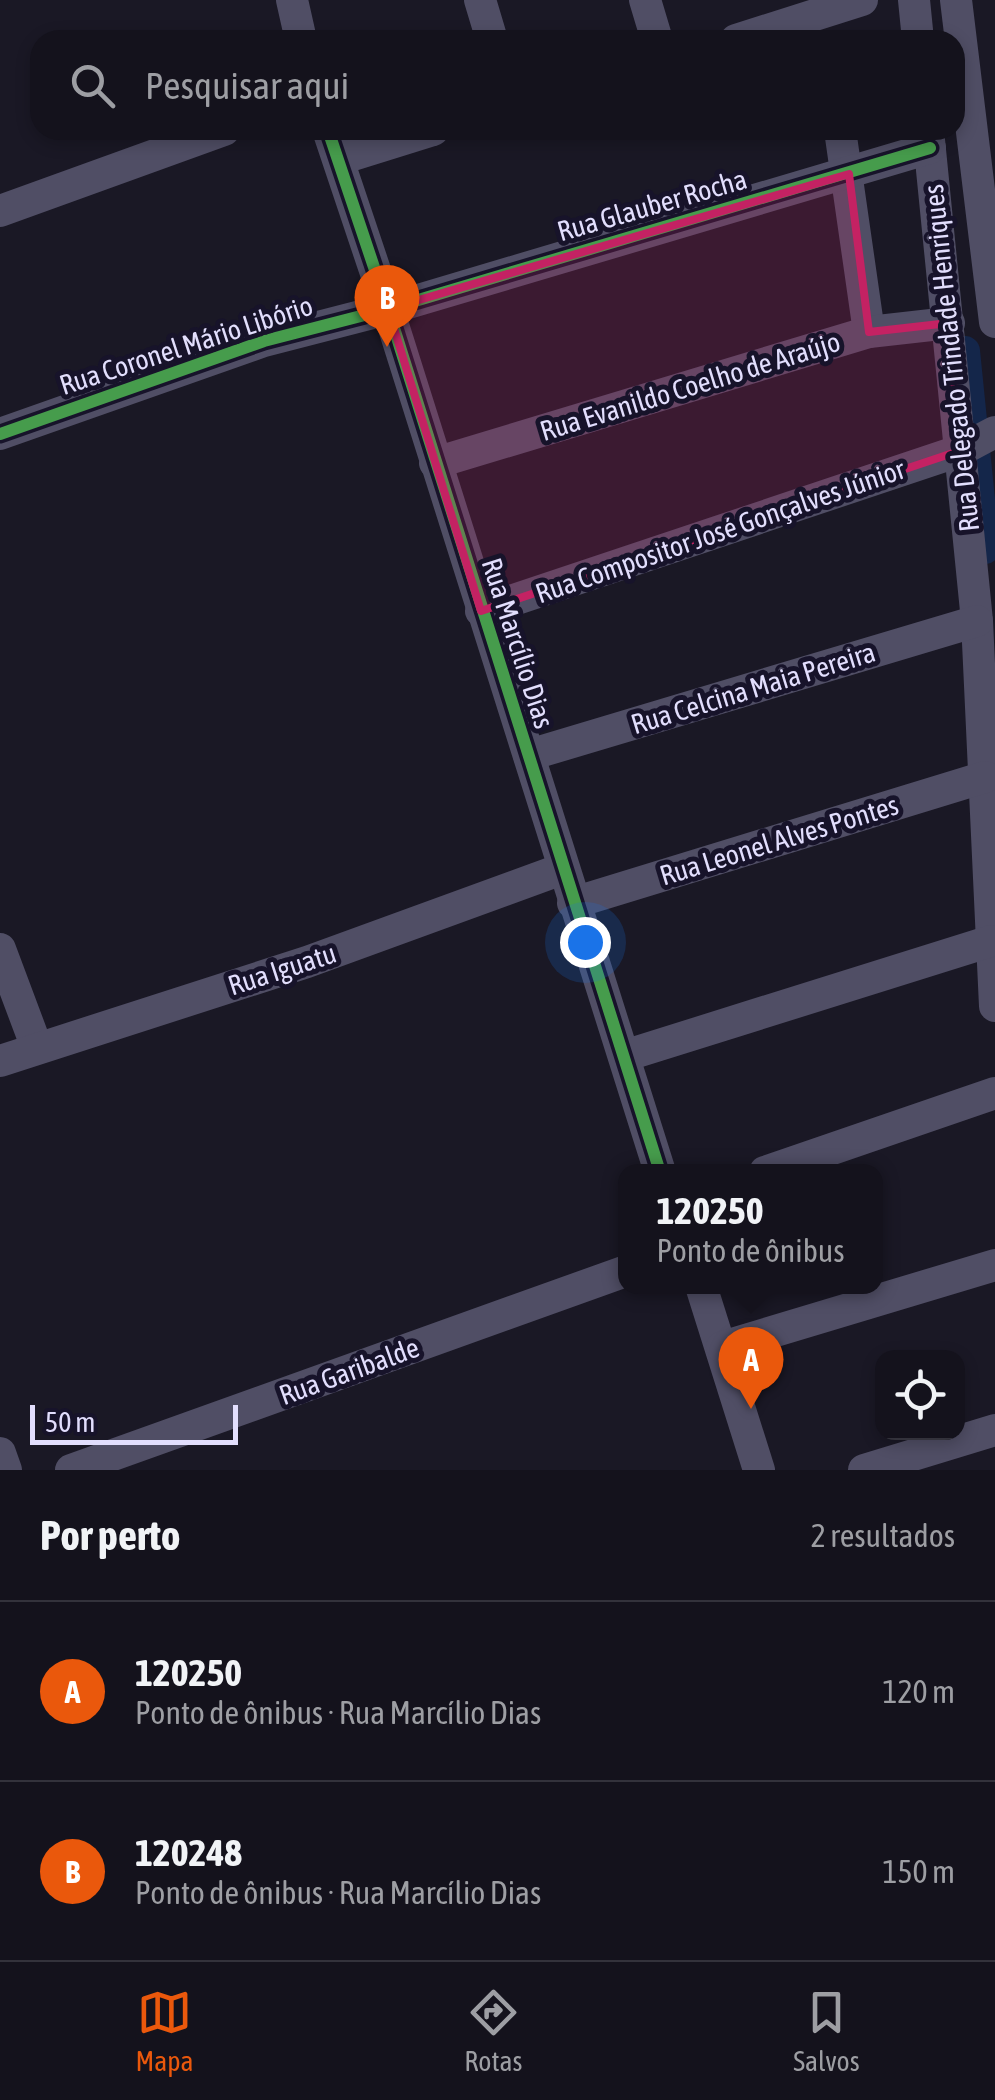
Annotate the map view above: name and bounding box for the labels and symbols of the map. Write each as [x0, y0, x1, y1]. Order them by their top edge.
street label: Rua Glauber Rocha [554, 163, 750, 247]
street label: Rua Delegado Trindade Henriques [917, 183, 985, 533]
pin: B [354, 264, 420, 347]
street label: Rua Coronel Mário Libório [55, 289, 317, 401]
street label: Rua Evanildo Coelho de Araújo [536, 325, 844, 447]
street label: Rua Compositor José Gonçalves Júnior [531, 452, 910, 609]
street label: Rua Marcílio Dias [475, 554, 561, 732]
street label: Rua Celcina Maia Pereira [627, 636, 879, 740]
street label: Rua Leonel Alves Pontes [656, 789, 902, 891]
your location [560, 917, 611, 968]
street label: Rua Iguatu [224, 937, 340, 1001]
pin: A [718, 1326, 784, 1409]
street label: Rua Garibalde [275, 1331, 423, 1411]
scale bar [30, 1400, 238, 1444]

